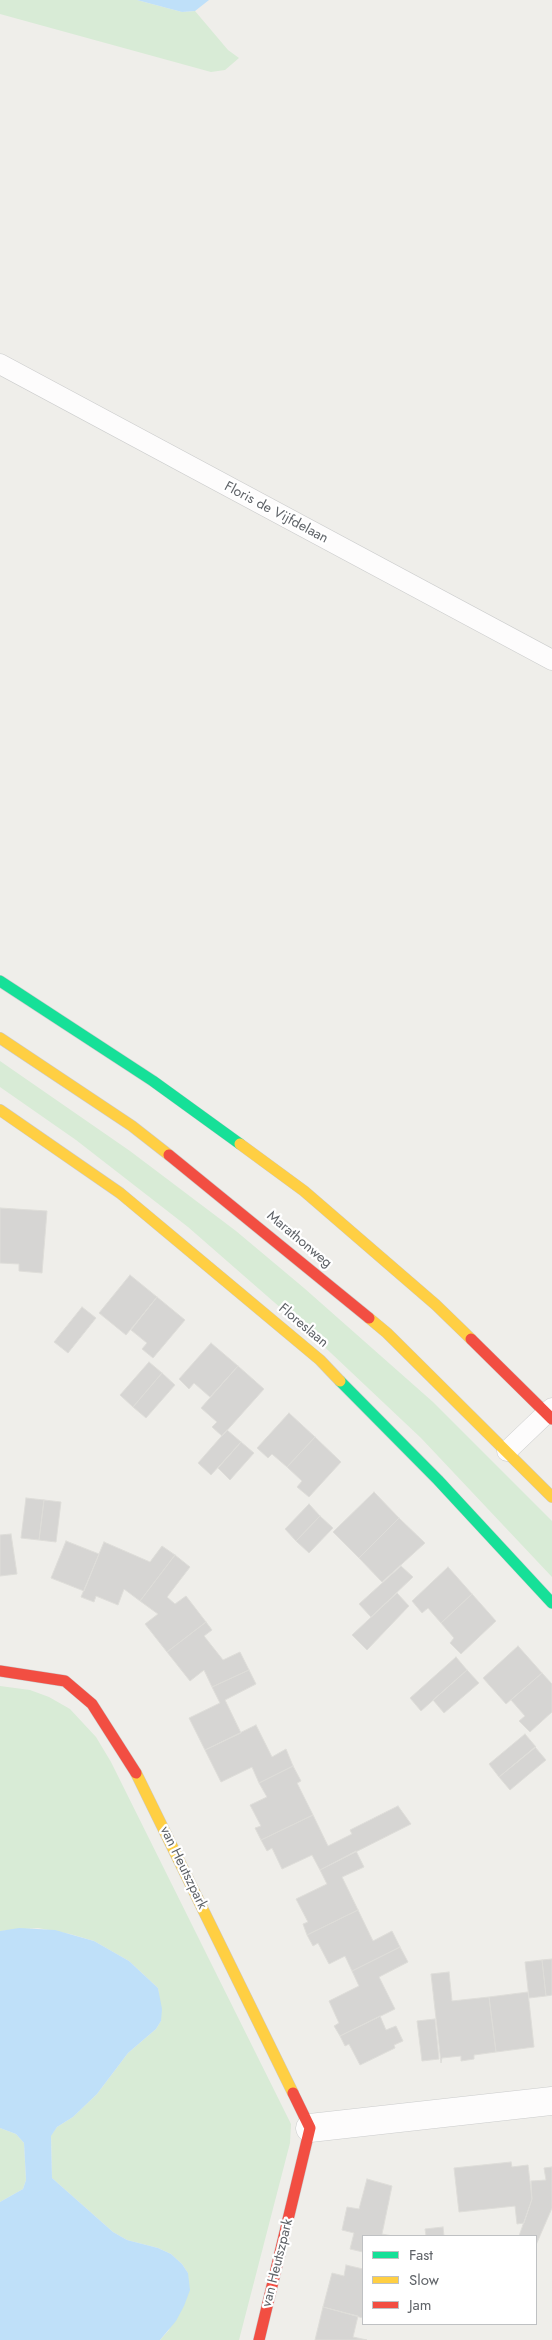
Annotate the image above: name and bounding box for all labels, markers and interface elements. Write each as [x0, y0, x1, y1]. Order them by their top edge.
street label: Floris de Vijfdelaan [221, 479, 331, 547]
street label: Marathonweg [263, 1208, 335, 1272]
street label: Floreslaan [275, 1300, 331, 1352]
street label: van Heutszpark [156, 1824, 210, 1912]
street label: van Heutszpark [259, 2217, 297, 2309]
legend [362, 2235, 537, 2325]
text: Fast [409, 2244, 433, 2266]
text: Slow [409, 2269, 439, 2291]
text: Jam [409, 2294, 432, 2316]

